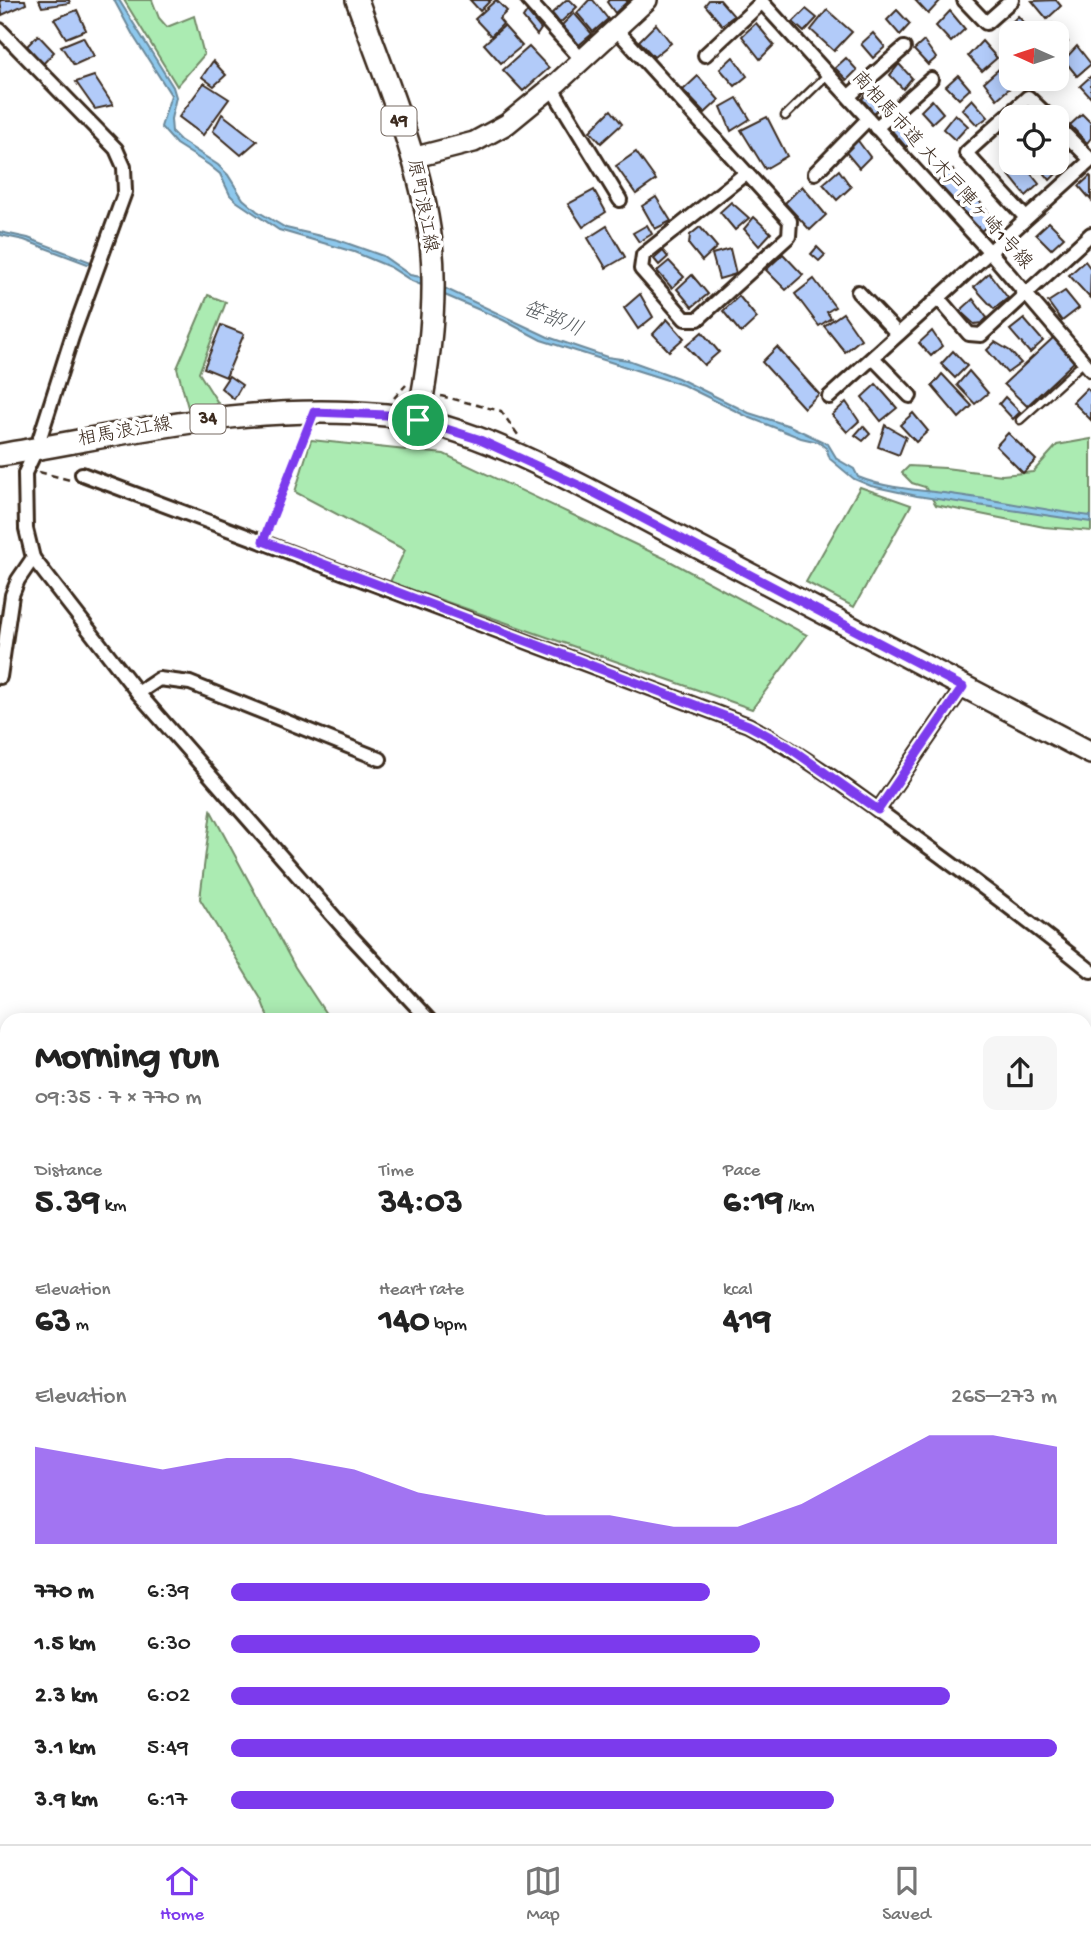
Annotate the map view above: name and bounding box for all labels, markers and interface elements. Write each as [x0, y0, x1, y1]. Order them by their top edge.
north arrow [999, 21, 1069, 91]
map controls [999, 21, 1069, 175]
street label: 南相馬市道 大木戸陣ヶ崎1号線 [846, 66, 1037, 275]
button: locate [999, 105, 1069, 175]
road number: 49 [382, 106, 416, 136]
street label: 原町浪江線 [401, 157, 442, 255]
water label: 笹部川 [518, 296, 587, 344]
pin [388, 390, 448, 450]
icon: arrive [399, 401, 437, 439]
road number: 34 [190, 404, 226, 433]
street label: 相馬浪江線 [76, 412, 174, 453]
button: share [983, 1036, 1057, 1110]
text: Morning run [35, 1037, 219, 1081]
text: 09:35 · 7 × 770 m [35, 1085, 202, 1112]
text: Distance [35, 1160, 102, 1183]
text: Time [379, 1160, 414, 1183]
text: Pace [723, 1160, 760, 1183]
text: 5.39 [35, 1183, 100, 1224]
text: 34:03 [379, 1183, 463, 1224]
text: 6:19 [723, 1183, 783, 1224]
text: km [100, 1195, 127, 1218]
text: /km [783, 1195, 814, 1218]
text: Elevation [35, 1279, 111, 1302]
text: Heart rate [379, 1279, 464, 1302]
text: kcal [723, 1279, 753, 1302]
text: 63 [35, 1302, 71, 1343]
text: 140 [379, 1302, 430, 1343]
text: 419 [723, 1302, 771, 1343]
text: m [71, 1314, 89, 1337]
text: bpm [430, 1314, 467, 1337]
text: Elevation [35, 1384, 126, 1411]
text: 265–273 m [951, 1384, 1057, 1411]
text: 770 m [35, 1579, 94, 1606]
text: 6:39 [147, 1579, 189, 1606]
text: 1.5 km [35, 1631, 96, 1658]
text: 6:30 [147, 1631, 191, 1658]
text: 2.3 km [35, 1683, 97, 1710]
text: 6:02 [147, 1683, 190, 1710]
text: 3.1 km [35, 1735, 95, 1762]
text: 5:49 [147, 1735, 189, 1762]
text: 3.9 km [35, 1787, 98, 1814]
text: 6:17 [147, 1787, 187, 1814]
tab: Home [160, 1862, 204, 1927]
tab: Map [524, 1862, 562, 1927]
tab: Saved [882, 1862, 931, 1927]

